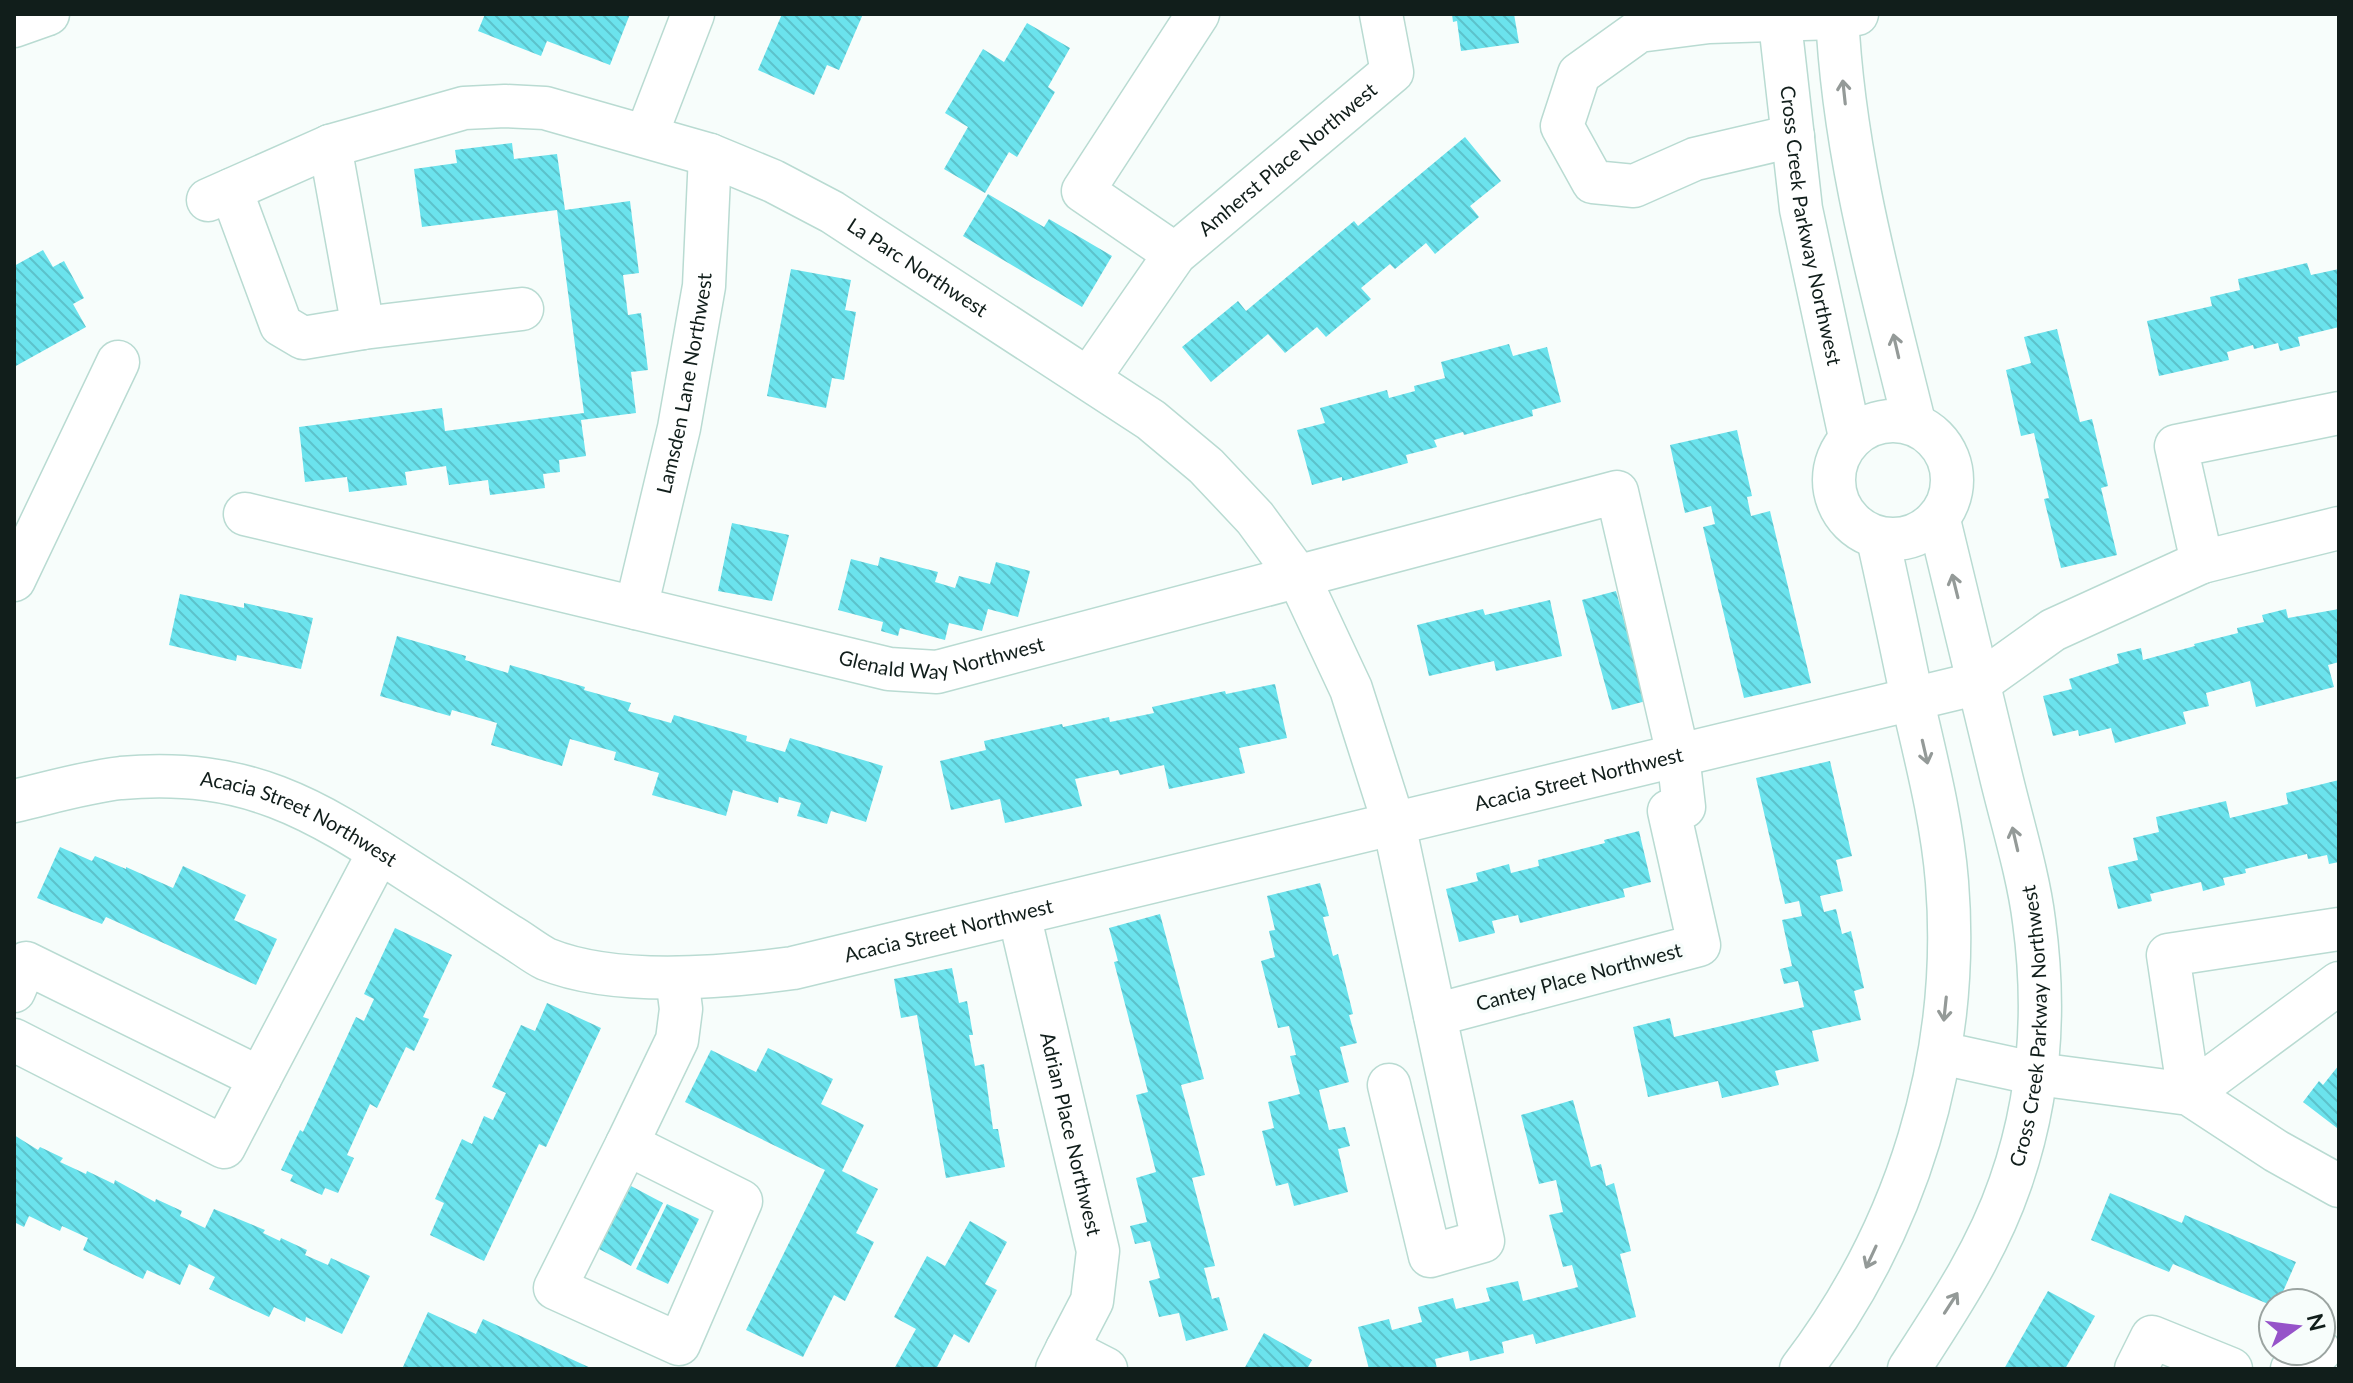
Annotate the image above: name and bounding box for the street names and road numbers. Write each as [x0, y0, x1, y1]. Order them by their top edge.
street label: Amherst Place Northwest [1193, 77, 1381, 240]
street label: Cross Creek Parkway Northwest [1776, 84, 1847, 367]
street label: La Parc Northwest [843, 212, 992, 321]
street label: Lamsden Lane Northwest [651, 272, 716, 496]
street label: Glenald Way Northwest [837, 631, 1047, 683]
street label: Acacia Street Northwest [1472, 742, 1685, 815]
street label: Acacia Street Northwest [199, 766, 402, 871]
street label: Cross Creek Parkway Northwest [2003, 883, 2051, 1169]
street label: Acacia Street Northwest [842, 893, 1055, 966]
street label: Cantey Place Northwest [1473, 937, 1684, 1015]
street label: Adrian Place Northwest [1036, 1030, 1107, 1238]

